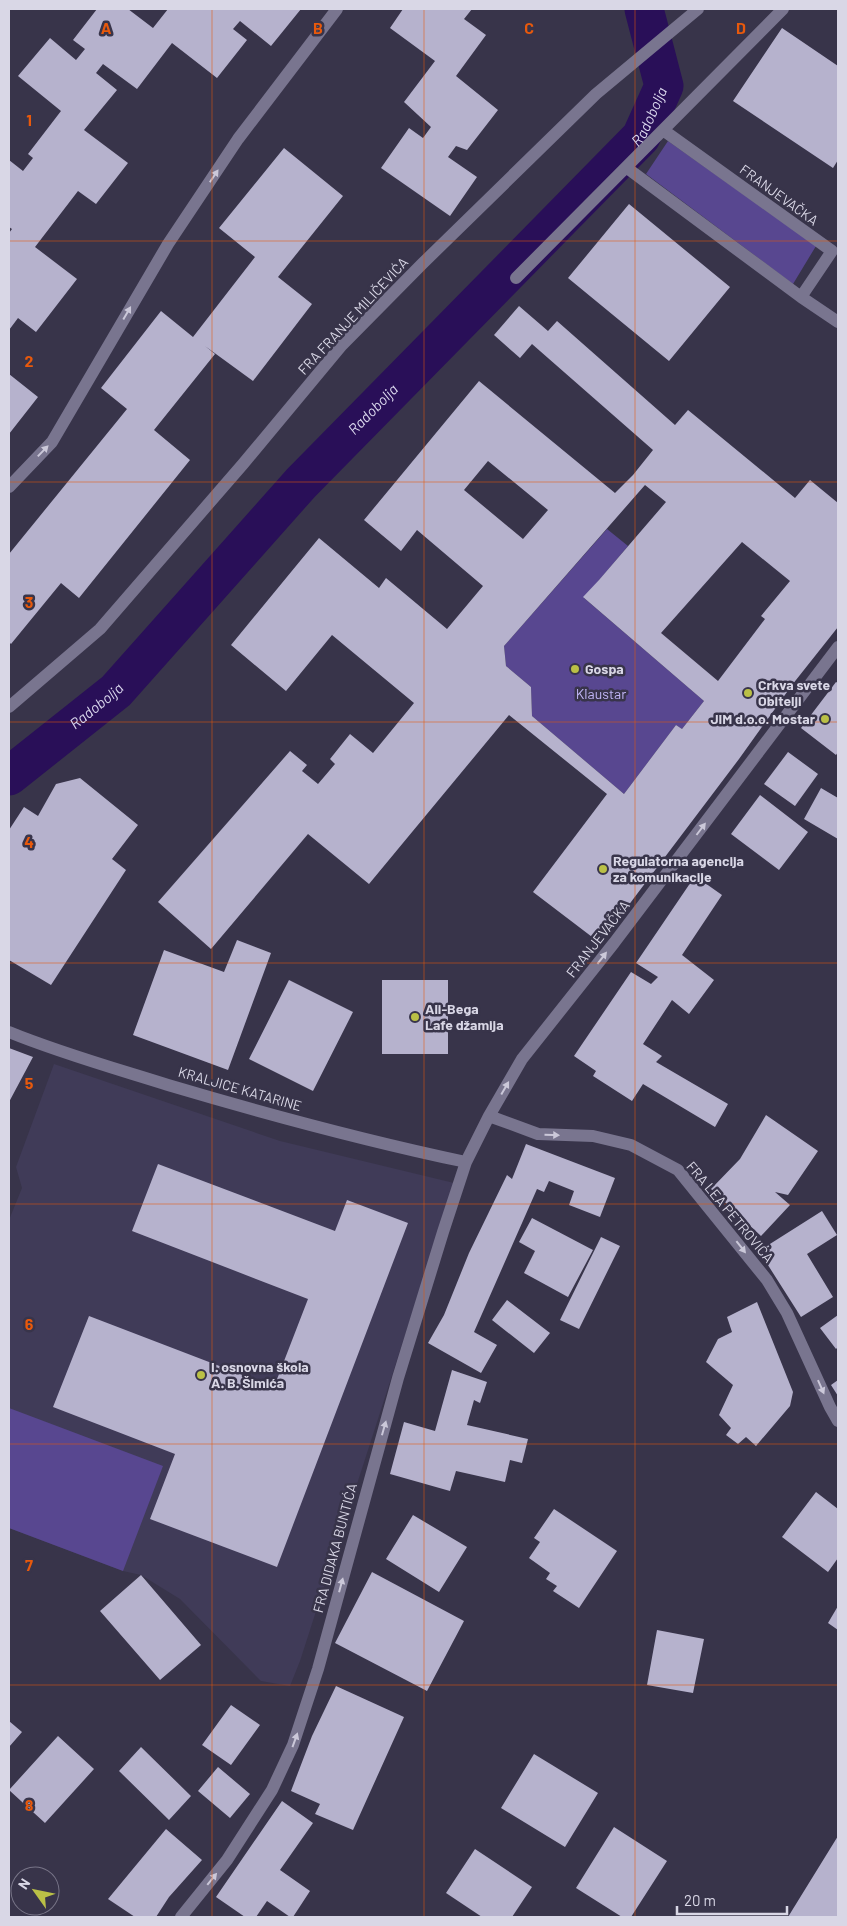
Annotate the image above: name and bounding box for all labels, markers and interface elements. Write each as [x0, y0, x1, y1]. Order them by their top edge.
text: A [101, 18, 112, 37]
text: B [313, 18, 323, 37]
text: C [524, 18, 534, 37]
text: D [736, 18, 746, 37]
water label: Radobolja [627, 84, 670, 150]
text: 1 [26, 110, 32, 129]
street label: FRANJEVAČKA [737, 160, 822, 229]
one-way arrow [209, 169, 218, 182]
street label: FRA FRANJE MILIČEVIĆA [294, 253, 412, 378]
one-way arrow [123, 307, 132, 320]
text: 2 [25, 351, 34, 370]
water label: Radobolja [344, 380, 401, 438]
one-way arrow [36, 446, 48, 458]
text: 3 [25, 592, 33, 611]
place label: Gospa [585, 660, 624, 677]
marker: Gospa [569, 663, 581, 675]
place label: Crkva svete Obitelji [758, 676, 830, 709]
water label: Radobolja [66, 679, 127, 732]
park label: Klaustar [576, 685, 626, 702]
marker: Crkva svete Obitelji [742, 687, 754, 699]
place label: JIM d.o.o. Mostar [710, 710, 816, 727]
marker: JIM d.o.o. Mostar [819, 713, 831, 725]
one-way arrow [696, 823, 707, 836]
text: 4 [24, 832, 34, 851]
place label: Regulatorna agencija za komunikacije [613, 852, 744, 885]
marker: Regulatorna agencija za komunikacije [597, 863, 609, 875]
street label: FRANJEVAČKA [562, 896, 633, 981]
one-way arrow [597, 952, 608, 965]
place label: Ali-Bega Lafe džamija [425, 1000, 504, 1033]
marker: Ali-Bega Lafe džamija [409, 1011, 421, 1023]
street label: KRALJICE KATARINE [176, 1063, 304, 1114]
text: 5 [25, 1073, 34, 1092]
one-way arrow [501, 1081, 510, 1095]
one-way arrow [545, 1131, 561, 1139]
street label: FRA LEA PETROVIĆA [683, 1158, 778, 1266]
one-way arrow [736, 1240, 746, 1254]
text: 6 [25, 1314, 34, 1333]
place label: I. osnovna škola A. B. Šimića [211, 1358, 309, 1391]
marker: I. osnovna škola A. B. Šimića [195, 1369, 207, 1381]
one-way arrow [818, 1380, 826, 1394]
one-way arrow [380, 1420, 388, 1435]
street label: FRA DIDAKA BUNTIĆA [309, 1481, 360, 1615]
text: 7 [25, 1555, 33, 1574]
one-way arrow [337, 1577, 345, 1592]
one-way arrow [292, 1733, 299, 1748]
text: 8 [25, 1795, 34, 1814]
north arrow [10, 1866, 60, 1916]
one-way arrow [206, 1873, 217, 1886]
text: N [14, 1875, 33, 1892]
scale bar [677, 1884, 787, 1916]
text: 20 m [684, 1891, 716, 1909]

